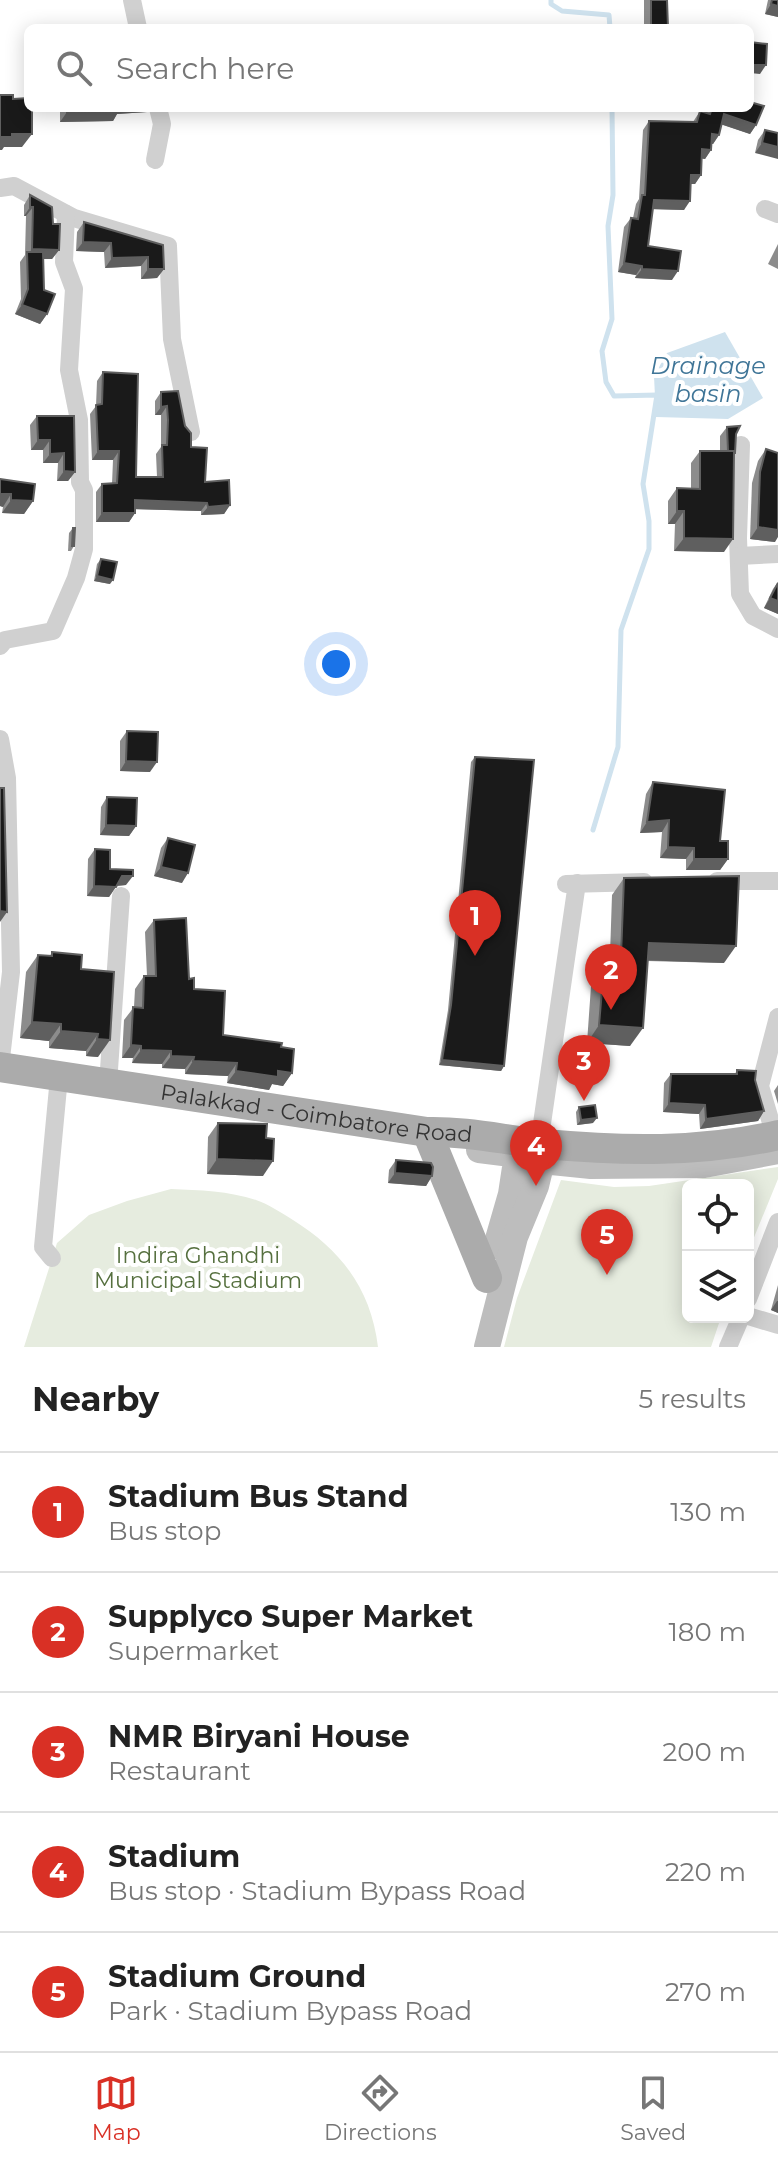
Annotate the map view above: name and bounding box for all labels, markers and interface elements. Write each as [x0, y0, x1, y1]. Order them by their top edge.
search box [24, 24, 754, 112]
icon: search [52, 46, 96, 90]
text: Search here [116, 50, 294, 87]
water label: Drainage basin [650, 351, 766, 408]
your location [316, 644, 356, 684]
pin: 1 [449, 890, 501, 956]
pin: 2 [585, 944, 637, 1010]
pin: 3 [558, 1035, 610, 1101]
street label: Palakkad - Coimbatore Road [159, 1079, 474, 1148]
pin: 4 [510, 1120, 562, 1186]
map controls [682, 1179, 754, 1323]
button: locate [682, 1179, 754, 1251]
pin: 5 [581, 1209, 633, 1275]
park label: Indira Ghandhi Municipal Stadium [94, 1242, 302, 1294]
button: layers [682, 1251, 754, 1323]
text: Nearby [32, 1378, 159, 1420]
text: 5 results [639, 1383, 746, 1415]
text: Stadium Bus Stand [108, 1478, 408, 1515]
text: 1 [53, 1496, 63, 1528]
text: 130 m [670, 1496, 746, 1528]
text: Bus stop [108, 1515, 221, 1547]
text: Supplyco Super Market [108, 1598, 473, 1635]
text: 2 [50, 1616, 66, 1648]
text: 180 m [668, 1616, 746, 1648]
text: Supermarket [108, 1635, 279, 1667]
text: NMR Biryani House [108, 1718, 410, 1755]
text: 3 [50, 1736, 66, 1768]
text: 200 m [662, 1736, 746, 1768]
text: Restaurant [108, 1755, 251, 1787]
text: Stadium [108, 1838, 240, 1875]
text: 4 [49, 1856, 67, 1888]
text: 220 m [665, 1856, 746, 1888]
text: Bus stop · Stadium Bypass Road [108, 1875, 526, 1907]
text: Stadium Ground [108, 1958, 366, 1995]
text: 5 [50, 1976, 66, 2008]
text: 270 m [665, 1976, 746, 2008]
text: Park · Stadium Bypass Road [108, 1995, 472, 2027]
tab: Map [92, 2071, 141, 2146]
tab: Directions [324, 2071, 437, 2146]
tab: Saved [620, 2071, 686, 2146]

